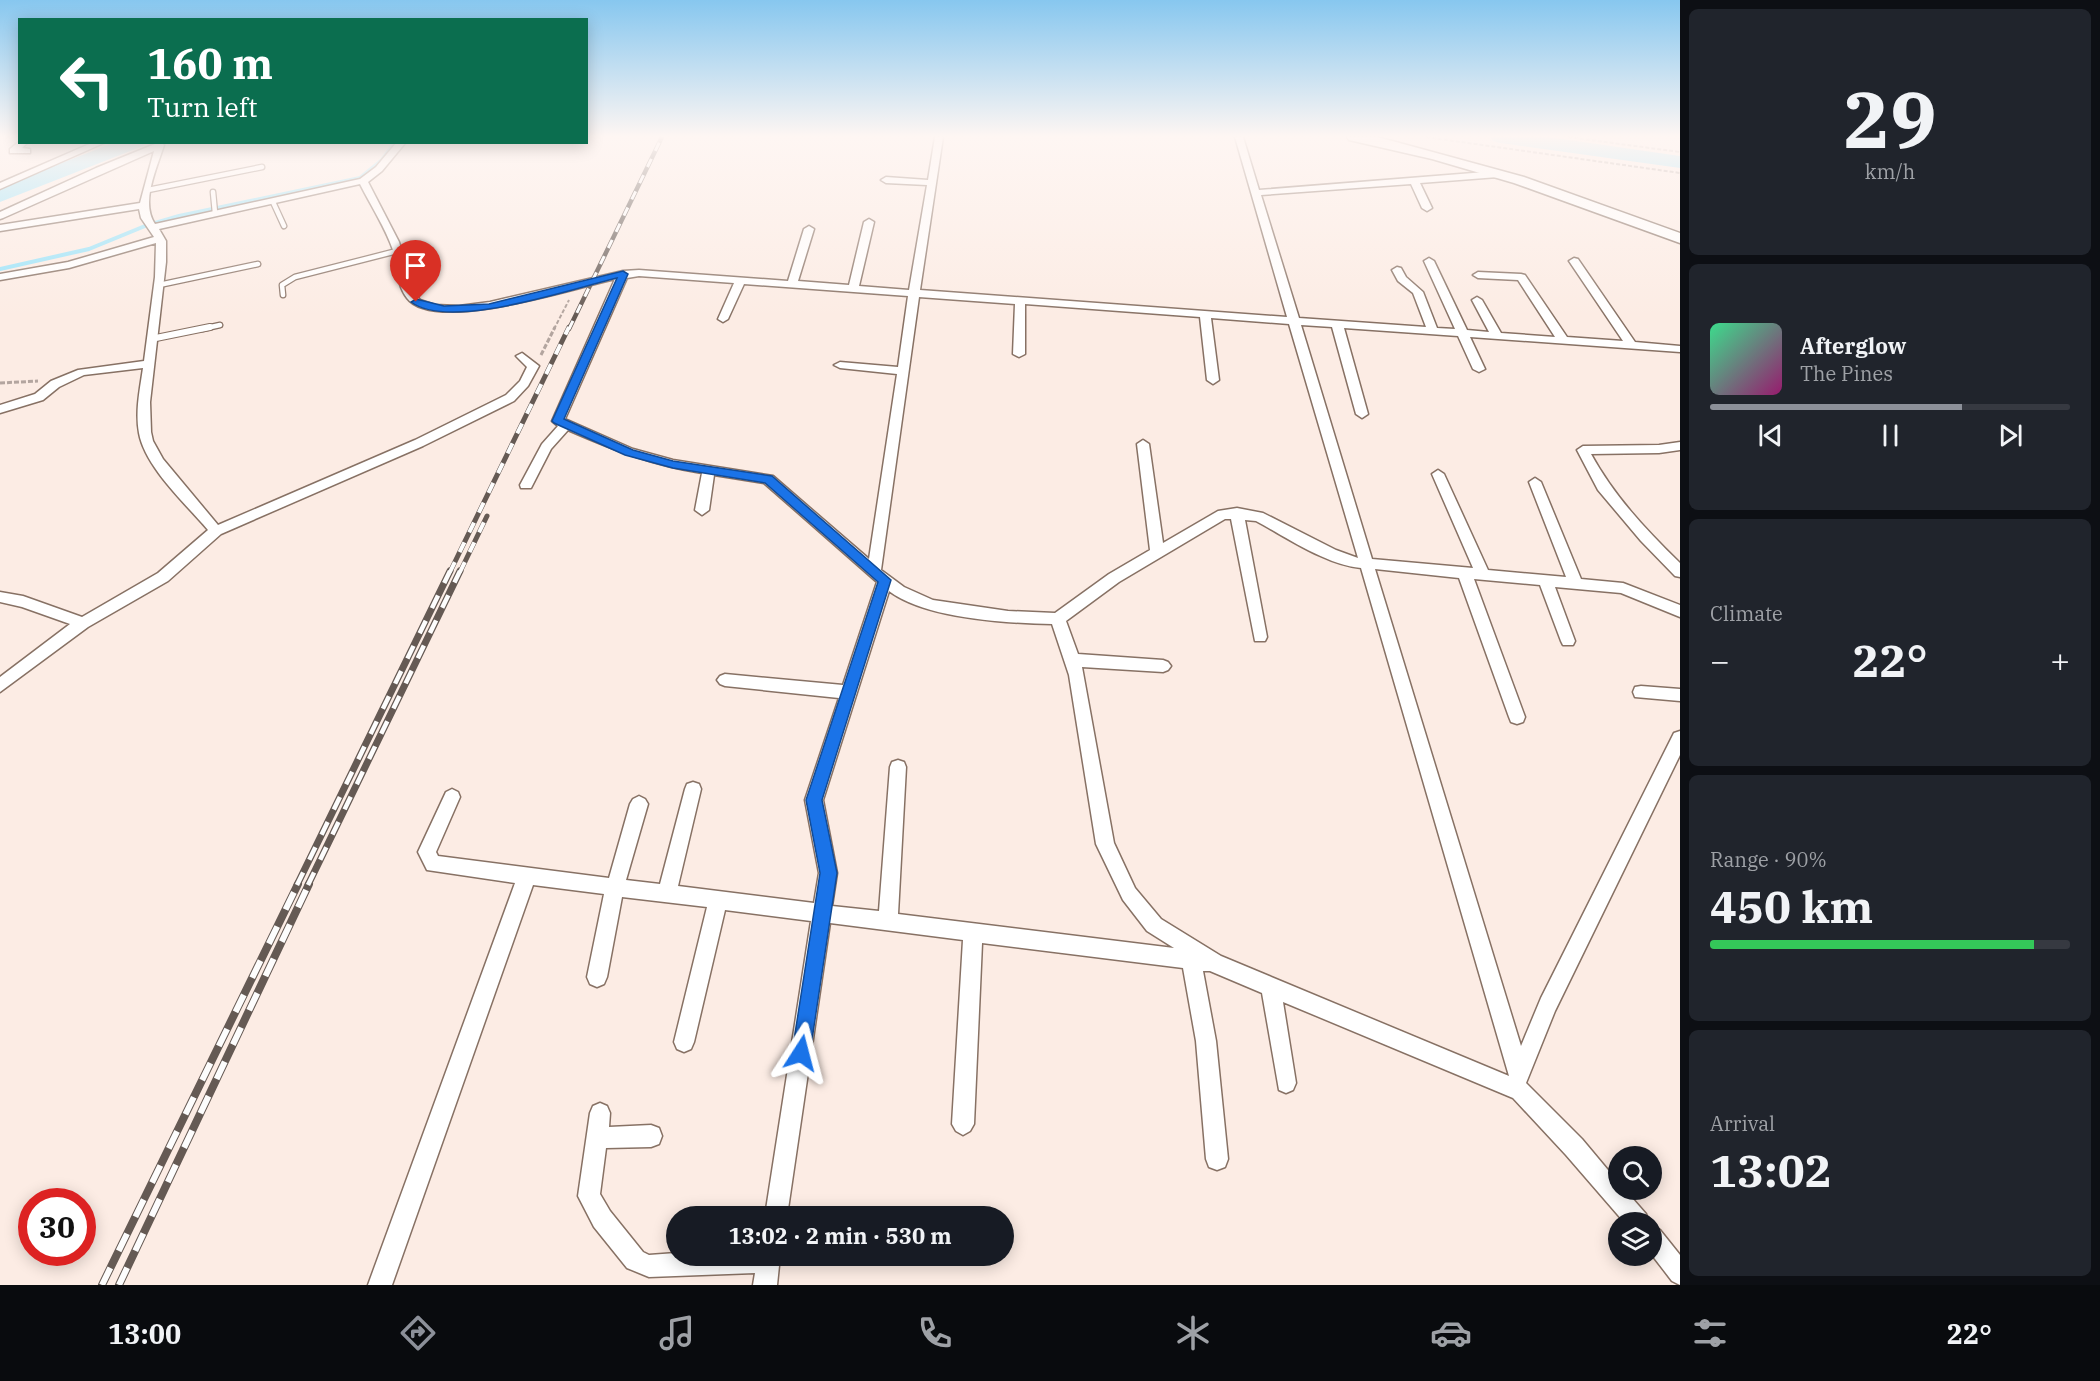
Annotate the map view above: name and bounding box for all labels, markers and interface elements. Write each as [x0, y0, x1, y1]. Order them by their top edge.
text: 160 m [147, 36, 273, 91]
icon: left [48, 42, 126, 120]
text: 29 [1843, 68, 1937, 169]
text: Turn left [147, 89, 258, 124]
text: km/h [1865, 158, 1915, 185]
pin [390, 240, 441, 302]
icon: arrive [399, 249, 432, 282]
text: Afterglow [1800, 331, 1907, 360]
text: The Pines [1800, 360, 1893, 387]
icon: previous [1754, 419, 1787, 452]
icon: pause [1874, 419, 1907, 452]
icon: next [1994, 419, 2027, 452]
text: Climate [1710, 600, 1783, 627]
text: 22° [1852, 631, 1928, 689]
text: − [1710, 639, 1730, 682]
text: + [2050, 639, 2070, 682]
text: Range · 90% [1710, 846, 1827, 873]
text: 450 km [1710, 877, 1873, 935]
position arrow [769, 1021, 833, 1085]
text: Arrival [1710, 1110, 1775, 1137]
text: 13:02 [1710, 1141, 1832, 1199]
map controls [1608, 1146, 1662, 1266]
button: search [1608, 1146, 1662, 1200]
speed limit sign: 30 [18, 1188, 96, 1266]
button: layers [1608, 1212, 1662, 1266]
text: 13:02 · 2 min · 530 m [728, 1221, 952, 1250]
icon: directions [397, 1312, 439, 1354]
icon: music [656, 1312, 698, 1354]
icon: phone [914, 1312, 956, 1354]
icon: climate [1172, 1312, 1214, 1354]
icon: car [1430, 1312, 1472, 1354]
icon: filters [1689, 1312, 1731, 1354]
text: 13:00 [108, 1316, 181, 1351]
text: 22° [1947, 1316, 1992, 1351]

